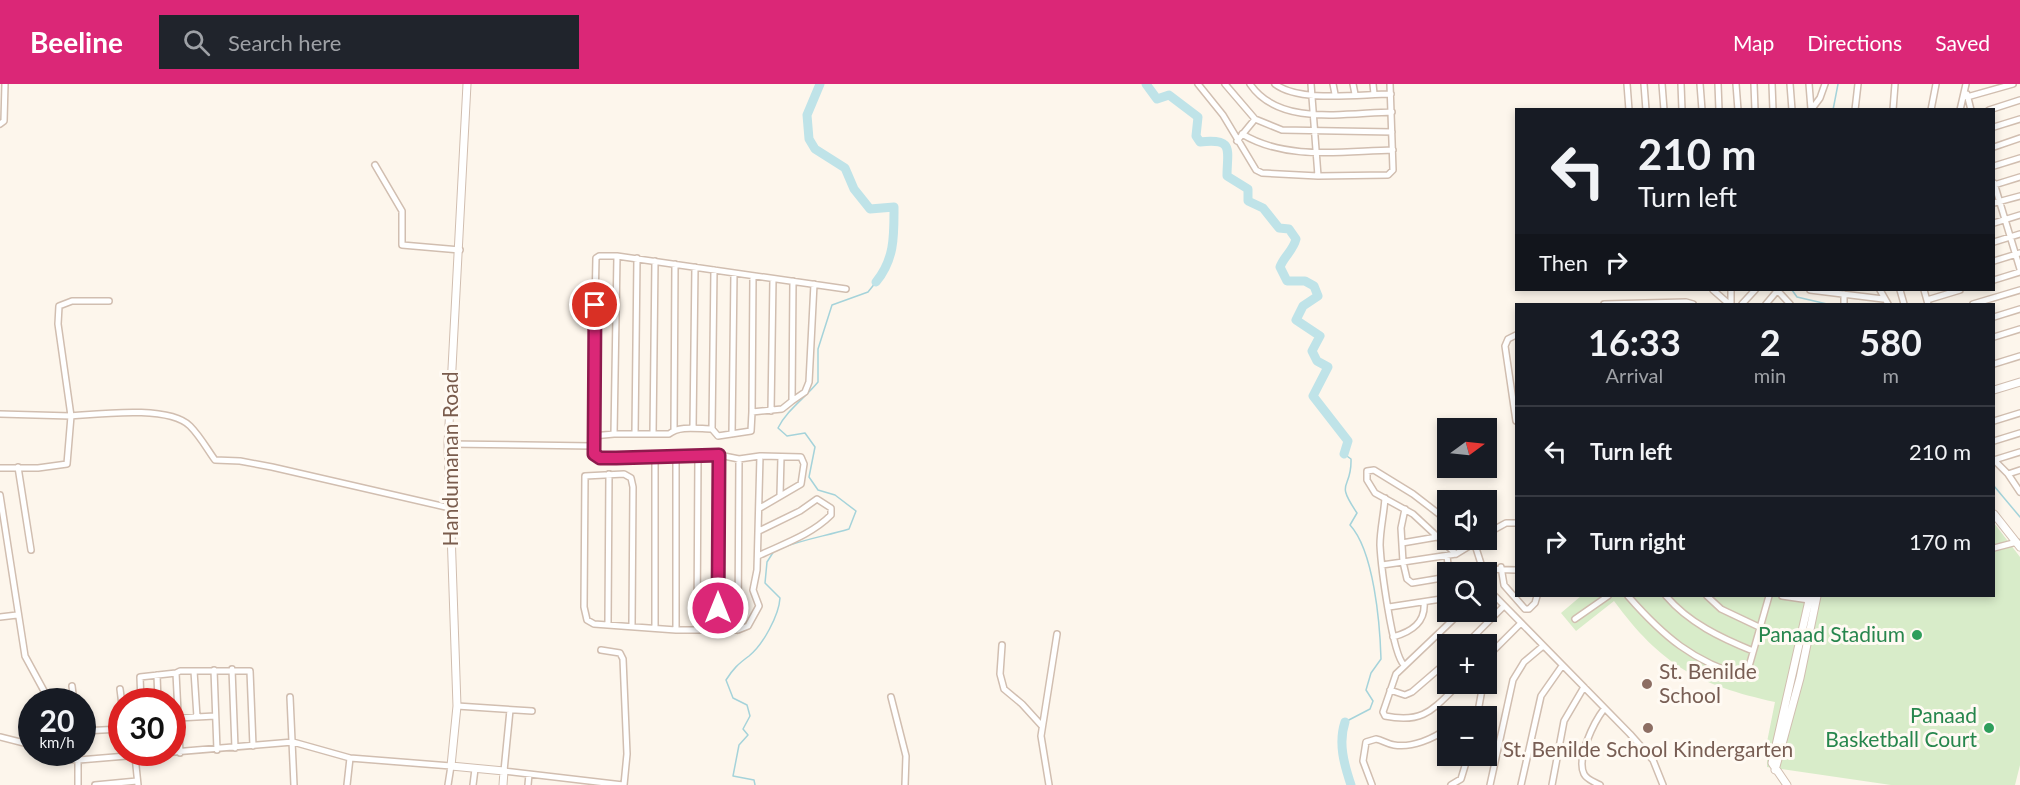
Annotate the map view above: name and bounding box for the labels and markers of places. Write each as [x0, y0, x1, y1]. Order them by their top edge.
pin [569, 279, 620, 330]
place label: Panaad Stadium [1758, 621, 1905, 646]
marker: Panaad Stadium [1910, 628, 1924, 642]
place label: St. Benilde School [1659, 658, 1757, 707]
marker: St. Benilde School [1640, 677, 1654, 691]
place label: Panaad Basketball Court [1825, 702, 1977, 751]
marker: St. Benilde School Kindergarten [1641, 721, 1655, 735]
marker: Panaad Basketball Court [1982, 721, 1996, 735]
place label: St. Benilde School Kindergarten [1503, 736, 1793, 761]

